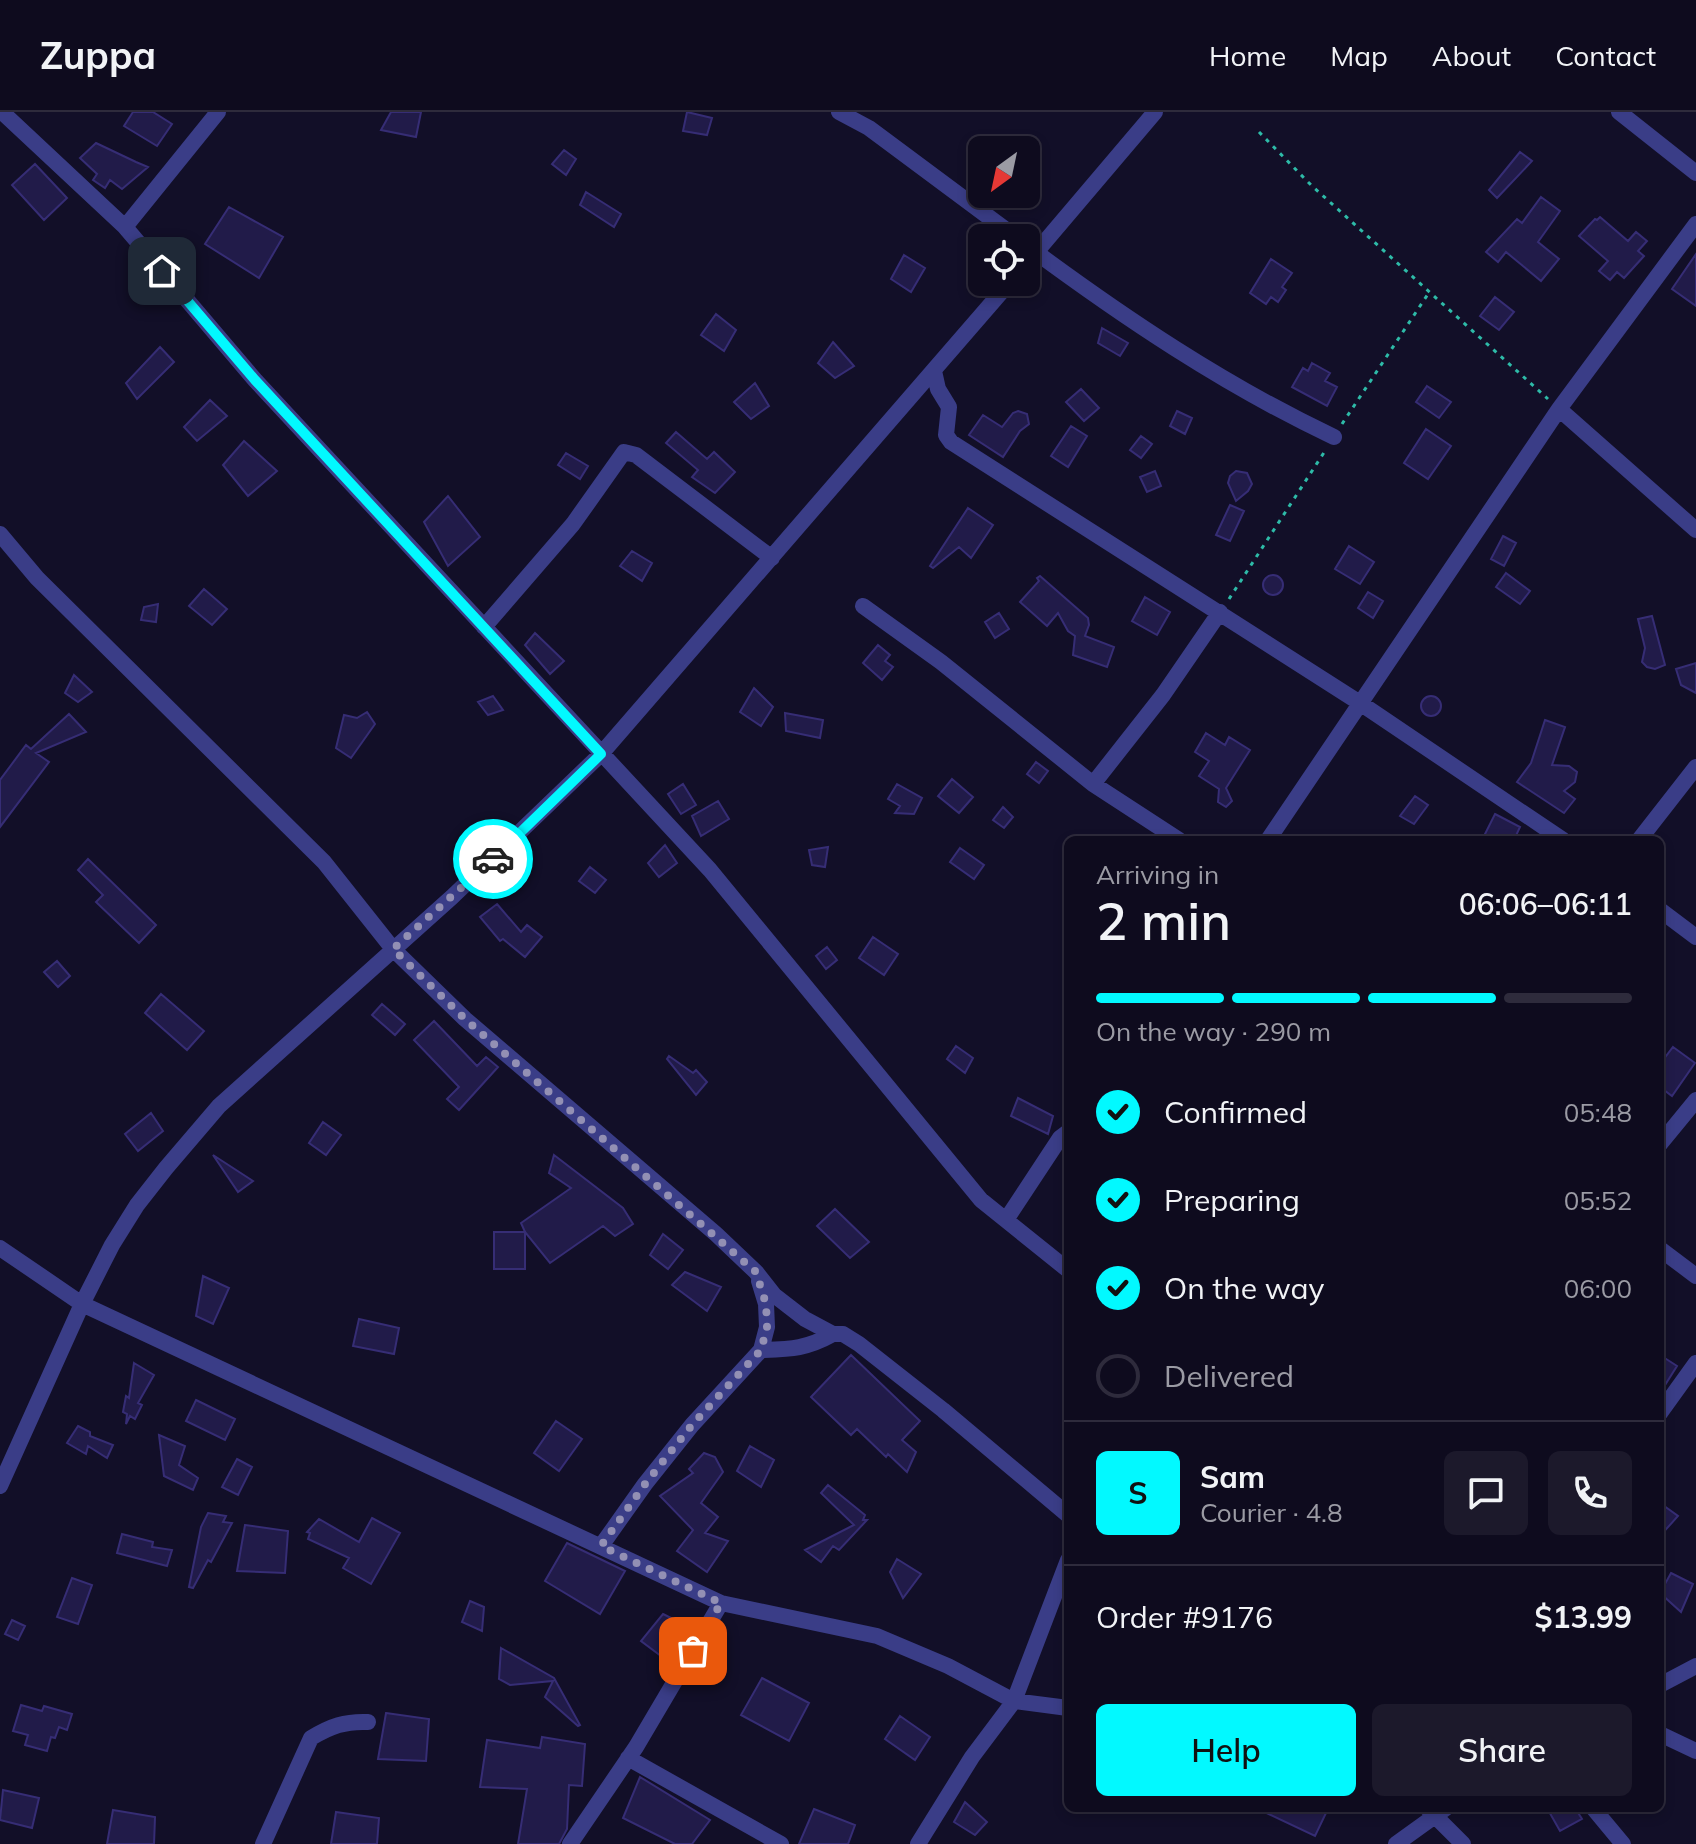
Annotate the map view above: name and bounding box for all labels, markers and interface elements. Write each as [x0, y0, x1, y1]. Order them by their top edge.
text: Zuppa [40, 31, 156, 79]
text: Home [1209, 38, 1286, 73]
text: Map [1330, 38, 1388, 73]
text: About [1432, 38, 1511, 73]
text: Contact [1555, 38, 1656, 73]
north arrow [968, 136, 1040, 208]
map controls [968, 136, 1040, 296]
button: locate [968, 224, 1040, 296]
pin [128, 237, 196, 305]
icon: home [140, 249, 184, 293]
courier [453, 819, 533, 899]
icon: car [471, 837, 515, 881]
text: Arriving in [1096, 858, 1219, 891]
text: 06:06–06:11 [1459, 885, 1632, 923]
text: 2 min [1096, 888, 1231, 953]
text: On the way · 290 m [1096, 1015, 1331, 1048]
icon: check [1096, 1090, 1140, 1134]
text: Confirmed [1164, 1093, 1307, 1131]
text: 05:48 [1564, 1096, 1632, 1129]
icon: check [1096, 1178, 1140, 1222]
text: Preparing [1164, 1181, 1300, 1219]
text: 05:52 [1564, 1184, 1632, 1217]
icon: check [1096, 1266, 1140, 1310]
text: On the way [1164, 1269, 1324, 1307]
text: 06:00 [1564, 1272, 1632, 1305]
text: Delivered [1164, 1357, 1294, 1395]
button: chat [1444, 1451, 1528, 1535]
button: phone [1548, 1451, 1632, 1535]
text: Sam [1200, 1458, 1265, 1496]
text: S [1128, 1474, 1148, 1512]
text: Courier · 4.8 [1200, 1496, 1343, 1529]
text: Order #9176 [1096, 1598, 1273, 1636]
text: $13.99 [1535, 1598, 1632, 1636]
pin [659, 1617, 727, 1685]
icon: bag [671, 1629, 715, 1673]
button: Help [1096, 1704, 1356, 1796]
button: Share [1372, 1704, 1632, 1796]

